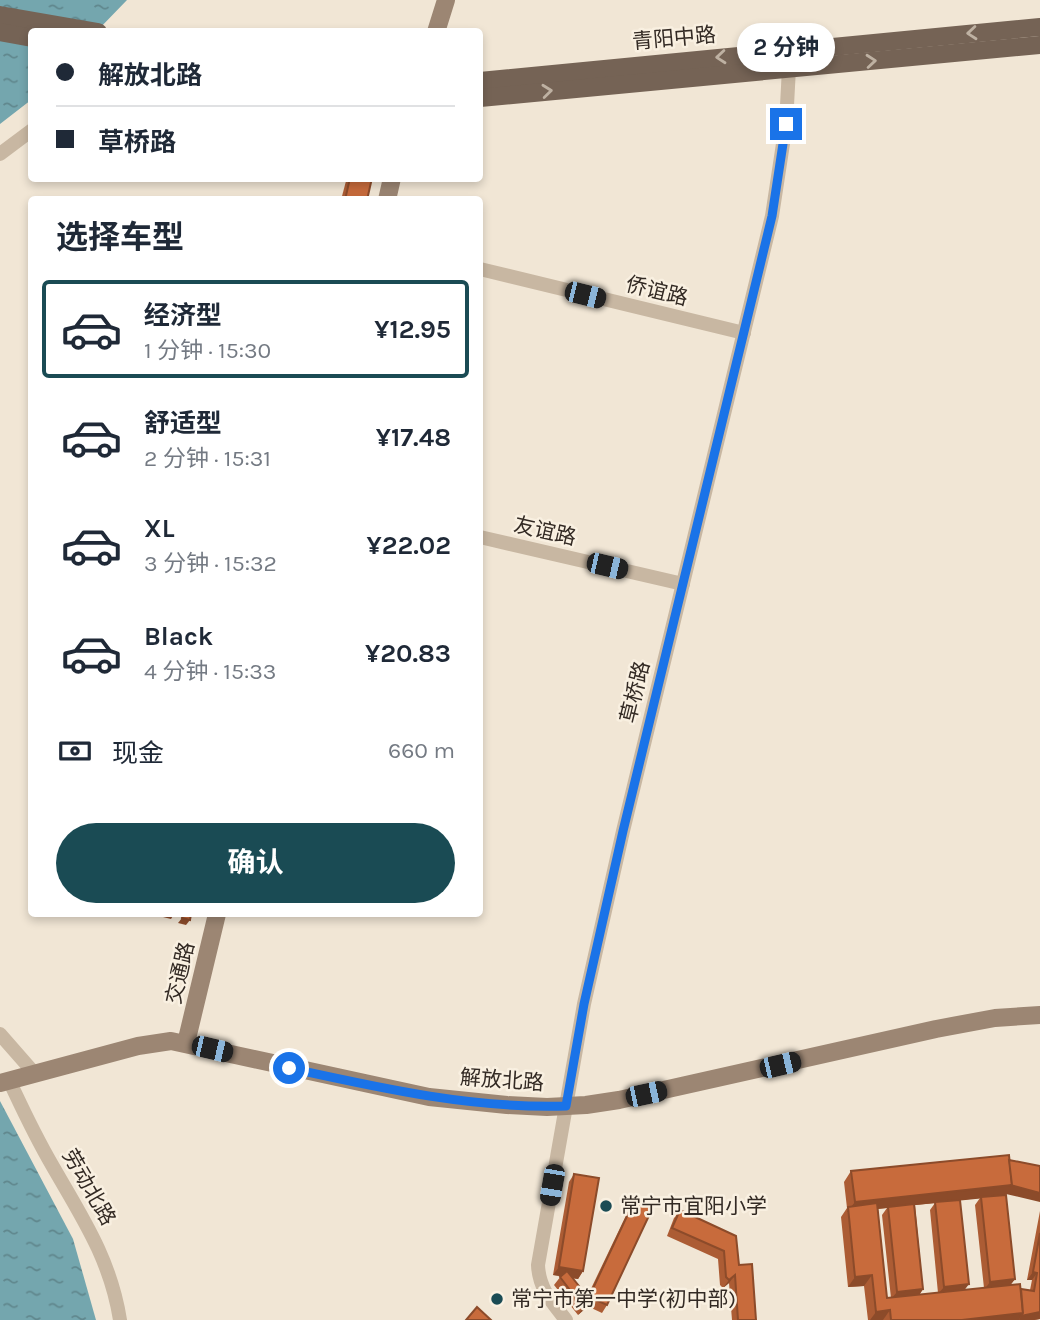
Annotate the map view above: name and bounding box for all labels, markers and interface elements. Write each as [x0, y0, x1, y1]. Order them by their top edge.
street label: 青阳中路 [631, 22, 717, 54]
callout: 2 分钟 [737, 23, 835, 72]
one-way arrow [966, 25, 977, 40]
text: 2 分钟 [753, 34, 819, 61]
one-way arrow [715, 49, 726, 64]
one-way arrow [866, 53, 877, 68]
text: 解放北路 [98, 60, 202, 91]
one-way arrow [542, 84, 553, 99]
route end [770, 108, 802, 140]
text: 草桥路 [98, 127, 176, 158]
text: 选择车型 [56, 219, 184, 256]
street label: 侨谊路 [624, 272, 690, 310]
car [563, 280, 608, 310]
icon: car [60, 298, 123, 361]
text: 经济型 [144, 300, 222, 331]
text: ¥12.95 [374, 314, 451, 345]
text: 1 分钟 · 15:30 [144, 337, 271, 364]
icon: car [60, 406, 123, 469]
text: 舒适型 [144, 408, 222, 439]
text: ¥17.48 [376, 422, 451, 453]
text: 2 分钟 · 15:31 [144, 445, 271, 472]
street label: 友谊路 [512, 512, 578, 550]
text: XL [144, 513, 175, 544]
icon: car [60, 514, 123, 577]
text: ¥22.02 [367, 530, 451, 561]
text: 3 分钟 · 15:32 [144, 550, 277, 577]
car [585, 551, 630, 581]
text: Black [144, 621, 213, 652]
icon: car [60, 622, 123, 685]
text: ¥20.83 [365, 638, 451, 669]
text: 4 分钟 · 15:33 [144, 658, 276, 685]
street label: 草桥路 [616, 659, 654, 725]
icon: cash [56, 732, 94, 770]
text: 660 m [388, 737, 455, 764]
text: 现金 [112, 738, 164, 769]
button: 确认 [56, 823, 455, 903]
street label: 交通路 [161, 940, 199, 1006]
car [190, 1034, 235, 1064]
car [758, 1050, 803, 1080]
route start [273, 1052, 305, 1084]
street label: 解放北路 [459, 1065, 545, 1095]
car [624, 1079, 669, 1109]
street label: 劳动北路 [58, 1145, 120, 1229]
car [539, 1162, 566, 1208]
place label: 常宁市宜阳小学 [620, 1194, 767, 1218]
marker: 常宁市宜阳小学 [598, 1198, 614, 1214]
place label: 常宁市第一中学(初中部) [511, 1287, 736, 1311]
marker: 常宁市第一中学(初中部) [489, 1291, 505, 1307]

